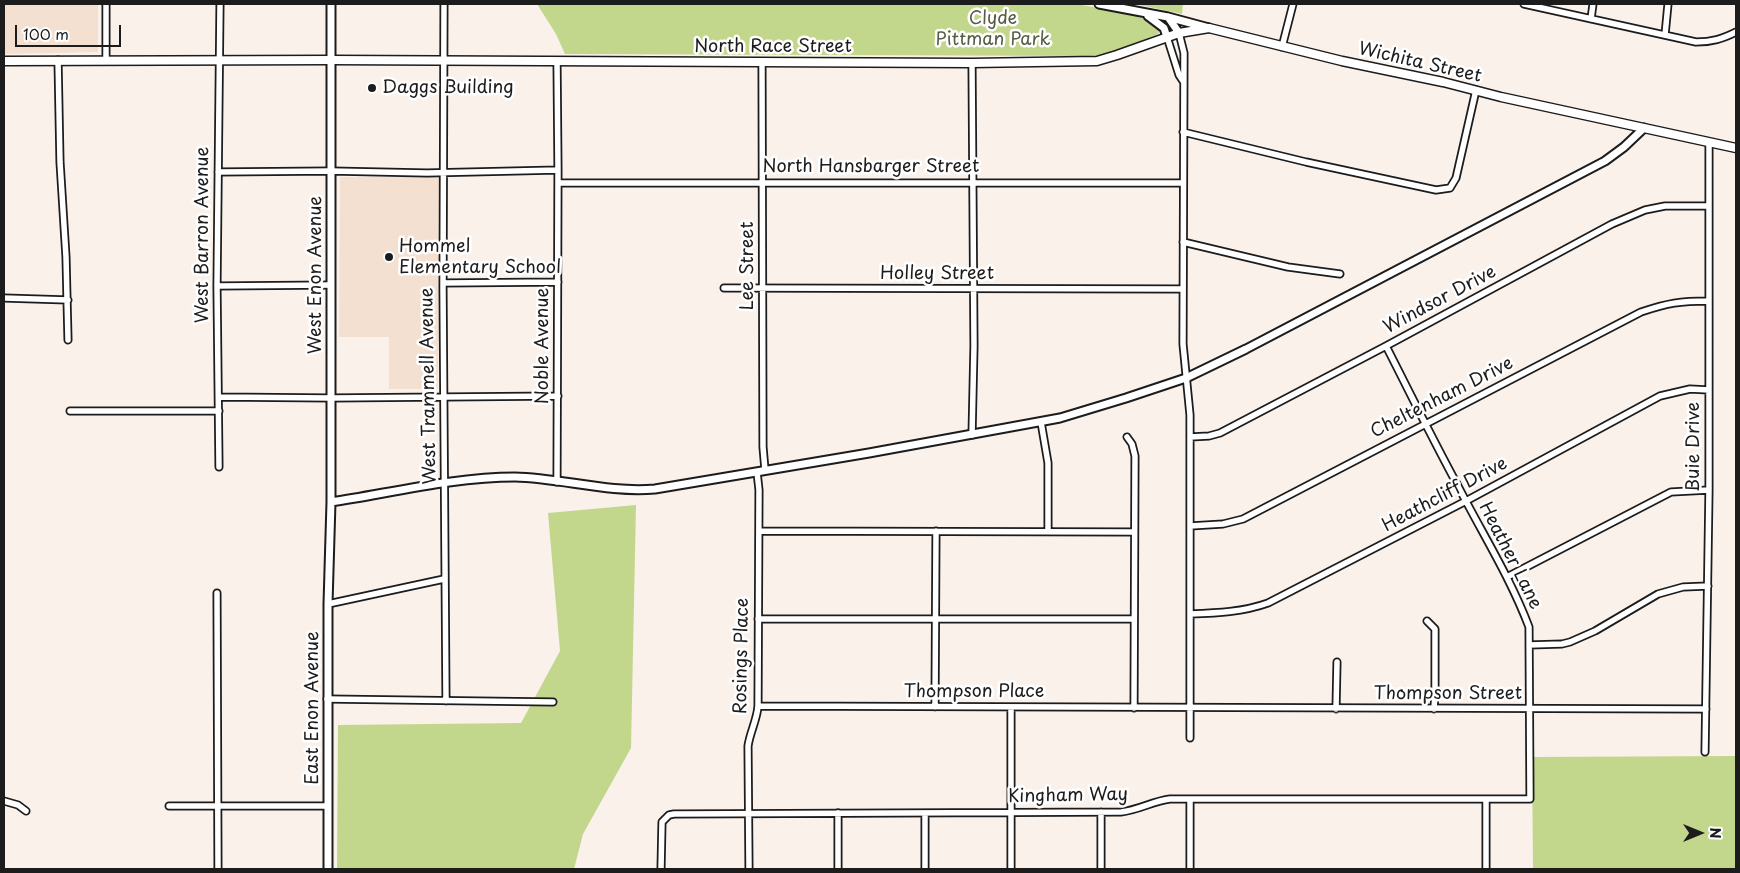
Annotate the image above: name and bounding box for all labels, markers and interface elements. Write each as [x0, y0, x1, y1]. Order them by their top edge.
park label: Clyde Pittman Park [936, 8, 1050, 50]
scale bar [18, 15, 124, 47]
text: 100 m [23, 22, 69, 45]
street label: North Race Street [694, 36, 852, 58]
street label: Wichita Street [1356, 38, 1484, 88]
place label: Daggs Building [382, 77, 514, 99]
marker: Daggs Building [366, 82, 378, 94]
street label: West Barron Avenue [192, 147, 214, 323]
street label: North Hansbarger Street [763, 156, 979, 178]
street label: West Enon Avenue [305, 196, 327, 354]
street label: Lee Street [737, 221, 759, 311]
place label: Hommel Elementary School [399, 236, 561, 278]
marker: Hommel Elementary School [383, 251, 395, 263]
street label: Windsor Drive [1380, 261, 1500, 339]
street label: Holley Street [880, 263, 994, 285]
street label: West Trammell Avenue [416, 287, 442, 485]
street label: Noble Avenue [532, 288, 554, 404]
street label: Cheltenham Drive [1367, 353, 1517, 443]
street label: Buie Drive [1683, 402, 1705, 492]
street label: Heathcliff Drive [1379, 453, 1511, 537]
street label: Heather Lane [1474, 499, 1546, 613]
street label: Rosings Place [730, 598, 754, 714]
street label: East Enon Avenue [302, 631, 324, 785]
street label: Thompson Place [904, 681, 1044, 703]
street label: Thompson Street [1374, 683, 1522, 705]
street label: Kingham Way [1008, 784, 1128, 808]
north arrow [1675, 808, 1725, 858]
text: N [1705, 827, 1726, 839]

